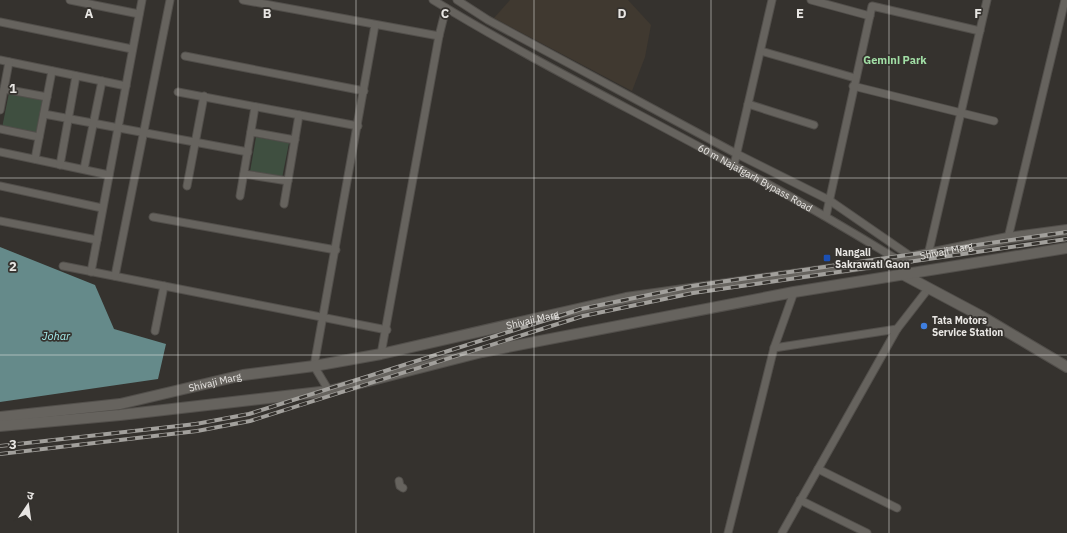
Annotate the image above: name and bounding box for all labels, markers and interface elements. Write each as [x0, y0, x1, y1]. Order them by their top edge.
text: A [85, 5, 94, 22]
text: B [263, 5, 272, 22]
text: C [441, 5, 450, 22]
text: D [617, 5, 627, 22]
text: E [796, 5, 804, 22]
text: F [974, 5, 982, 22]
district label: Gemini Park [863, 53, 927, 67]
text: 1 [9, 80, 17, 97]
street label: 60 m Najafgarh Bypass Road [696, 141, 815, 214]
street label: Shivaji Marg [919, 239, 975, 262]
place label: Nangali Sakrawati Gaon [835, 246, 910, 271]
marker: Nangali Sakrawati Gaon [822, 253, 832, 263]
text: 2 [9, 258, 17, 275]
street label: Shivaji Marg [505, 307, 561, 332]
place label: Tata Motors Service Station [932, 314, 1003, 339]
marker: Tata Motors Service Station [919, 321, 929, 331]
water label: Johar [42, 329, 71, 343]
street label: Shivaji Marg [187, 369, 243, 394]
text: 3 [9, 436, 17, 453]
north arrow [8, 485, 48, 525]
text: उ [26, 488, 36, 503]

